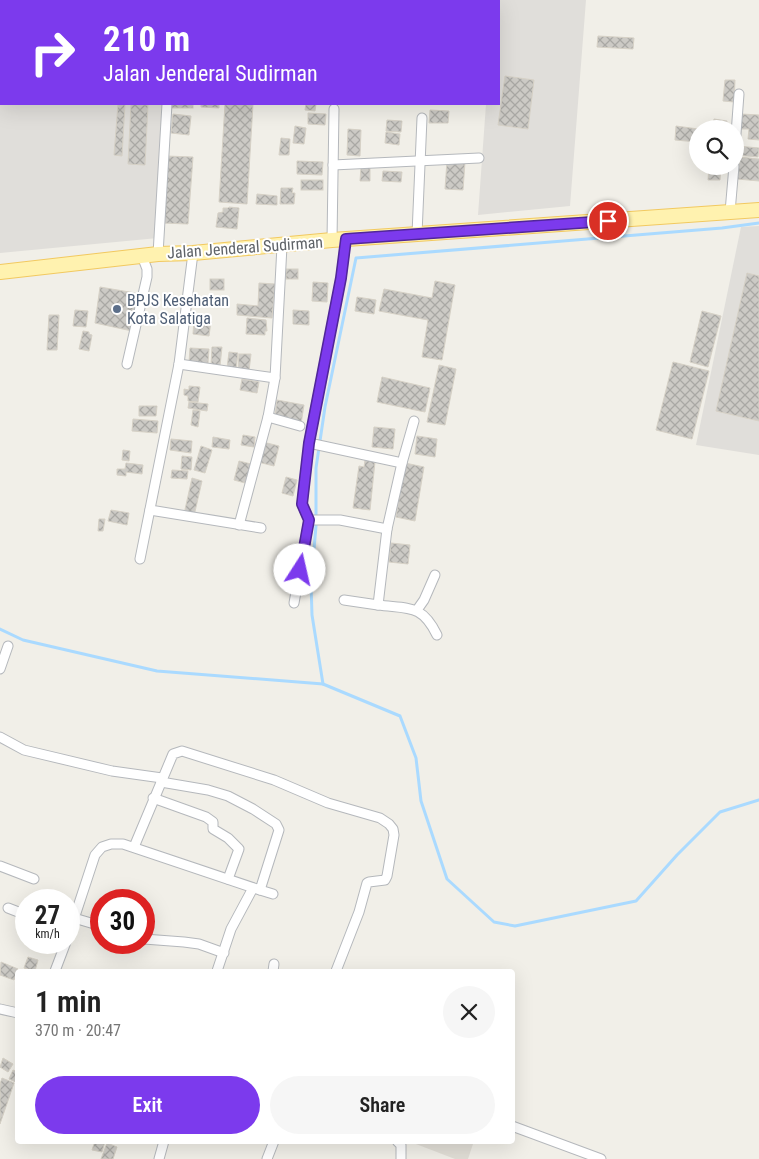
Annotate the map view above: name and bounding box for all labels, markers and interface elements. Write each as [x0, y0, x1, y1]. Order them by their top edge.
text: 210 m [103, 19, 190, 60]
icon: right [20, 20, 85, 85]
text: Jalan Jenderal Sudirman [103, 61, 318, 86]
map controls [689, 120, 744, 175]
button: search [689, 120, 744, 175]
pin [587, 200, 629, 242]
icon: arrive [594, 207, 622, 235]
street label: Jalan Jenderal Sudirman [166, 233, 324, 262]
place label: BPJS Kesehatan Kota Salatiga [127, 291, 229, 328]
marker: BPJS Kesehatan Kota Salatiga [111, 303, 123, 315]
position arrow [273, 543, 325, 595]
speed limit sign: 30 [90, 889, 155, 954]
text: 27 [35, 901, 60, 930]
text: km/h [35, 927, 60, 941]
text: 1 min [35, 984, 101, 1019]
button: close [443, 986, 495, 1038]
text: 370 m · 20:47 [35, 1021, 121, 1040]
button: Exit [35, 1076, 260, 1134]
button: Share [270, 1076, 495, 1134]

